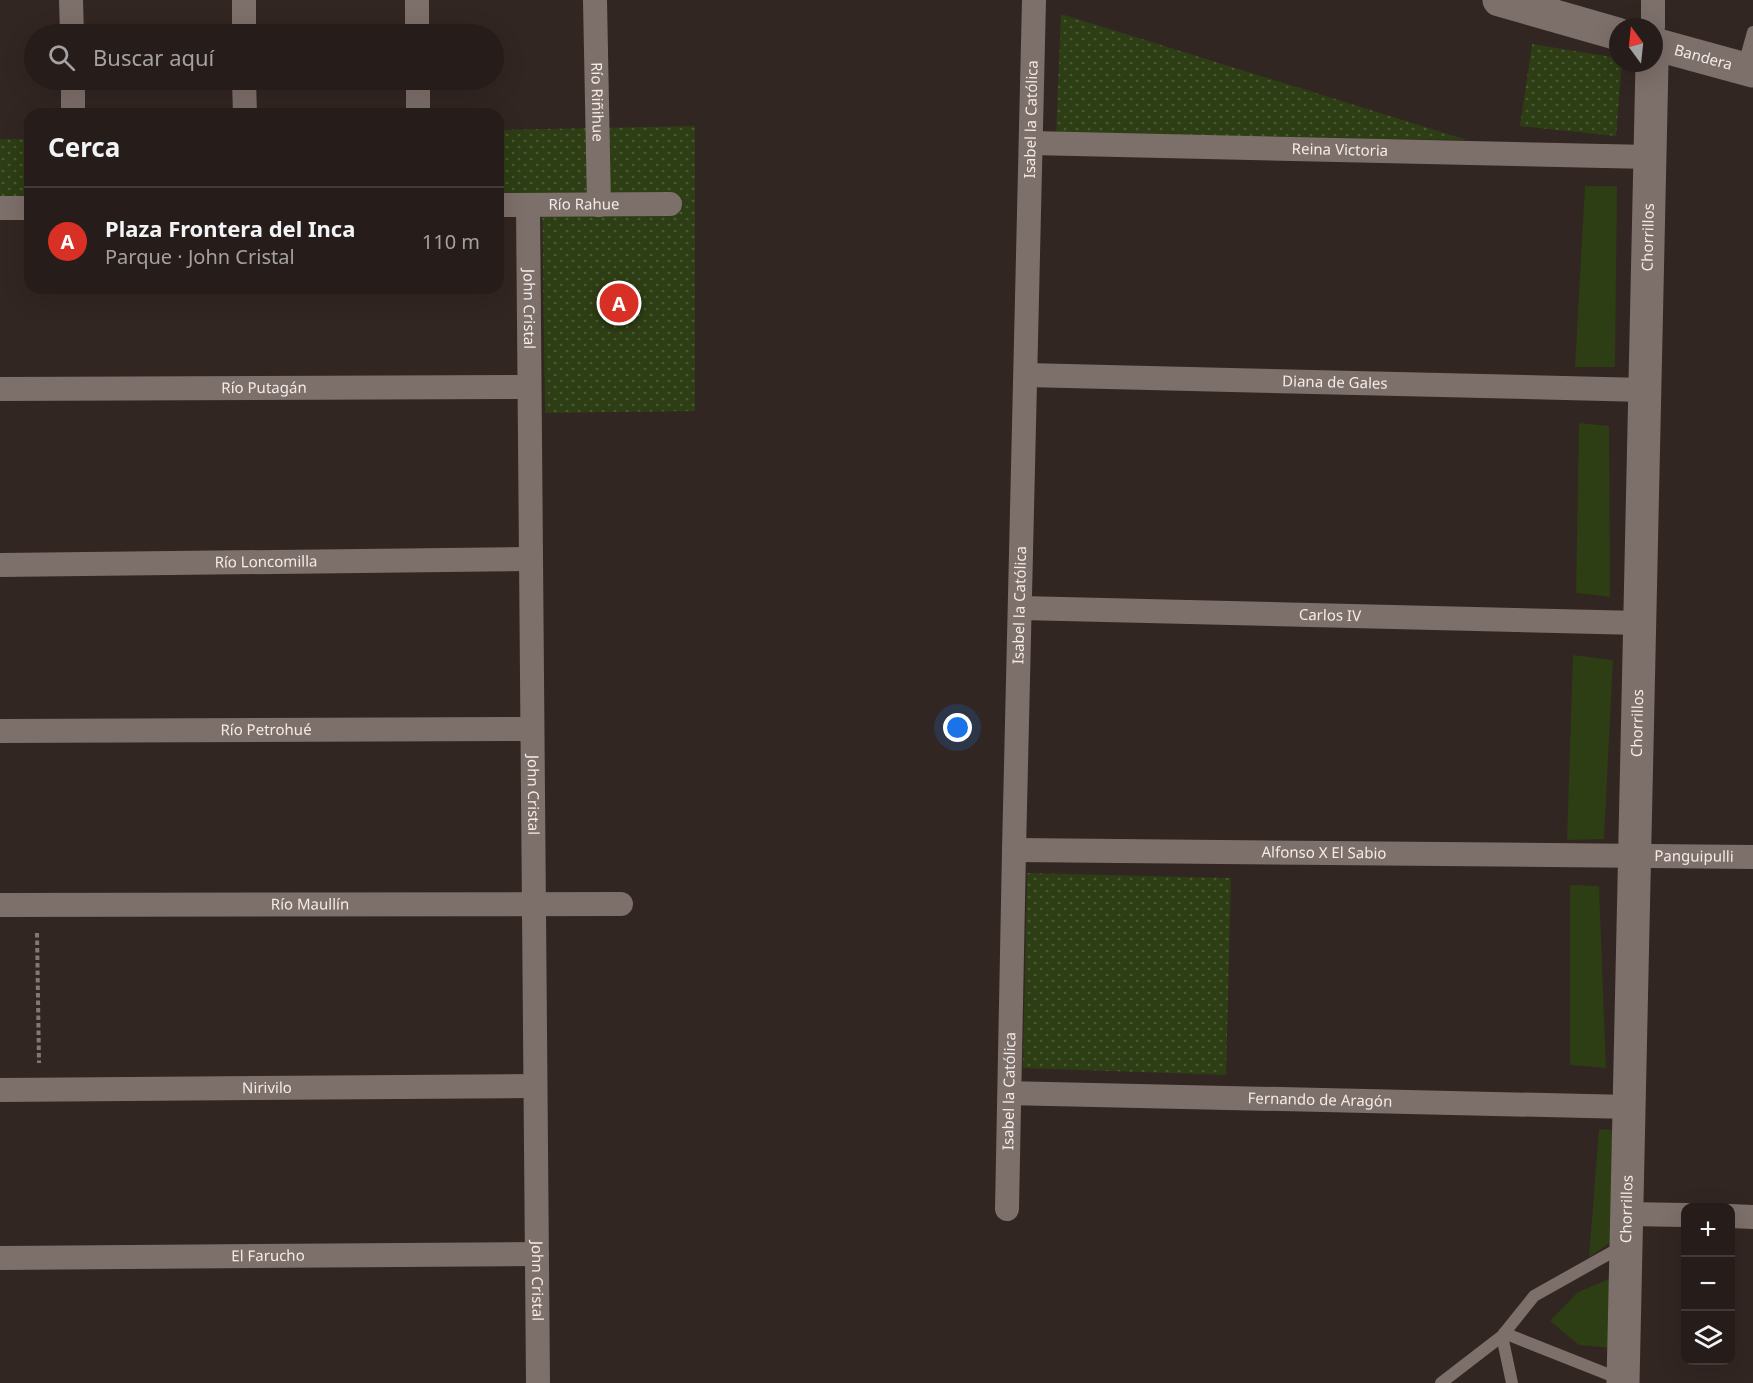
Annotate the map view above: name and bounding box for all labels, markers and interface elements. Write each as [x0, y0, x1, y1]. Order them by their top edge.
north arrow [1609, 18, 1663, 72]
search box [24, 24, 504, 90]
street label: Bandera [1672, 39, 1735, 74]
icon: search [45, 41, 78, 74]
text: Buscar aquí [93, 42, 214, 72]
street label: Isabel la Católica [1019, 60, 1042, 179]
street label: Río Riñihue [587, 62, 609, 142]
text: Cerca [48, 129, 120, 165]
street label: Reina Victoria [1292, 138, 1388, 160]
street label: Río Rahue [548, 193, 620, 214]
street label: Chorrillos [1636, 203, 1658, 272]
text: Plaza Frontera del Inca [105, 213, 355, 243]
text: A [61, 228, 74, 255]
text: 110 m [422, 228, 480, 255]
text: Parque · John Cristal [105, 243, 295, 270]
street label: John Cristal [520, 267, 540, 349]
pin: A [600, 280, 638, 326]
street label: Diana de Gales [1282, 370, 1388, 393]
street label: Río Putagán [221, 377, 307, 397]
street label: Isabel la Católica [1007, 546, 1030, 664]
street label: Río Loncomilla [214, 550, 317, 572]
street label: Carlos IV [1299, 604, 1361, 625]
street label: Chorrillos [1626, 689, 1647, 757]
your location [943, 713, 972, 742]
street label: Río Petrohué [220, 719, 312, 739]
street label: John Cristal [524, 753, 544, 835]
street label: Alfonso X El Sabio [1261, 841, 1387, 863]
street label: Panguipulli [1654, 845, 1734, 866]
street label: Río Maullín [271, 893, 349, 914]
street label: Isabel la Católica [997, 1032, 1019, 1150]
street label: Nirivilo [242, 1077, 292, 1097]
street label: Fernando de Aragón [1247, 1087, 1393, 1111]
street label: Chorrillos [1615, 1175, 1637, 1243]
map controls [1681, 1203, 1735, 1365]
button: + [1681, 1203, 1735, 1257]
street label: John Cristal [528, 1239, 548, 1321]
street label: El Farucho [231, 1245, 305, 1265]
button: − [1681, 1257, 1735, 1311]
button: layers [1681, 1311, 1735, 1365]

